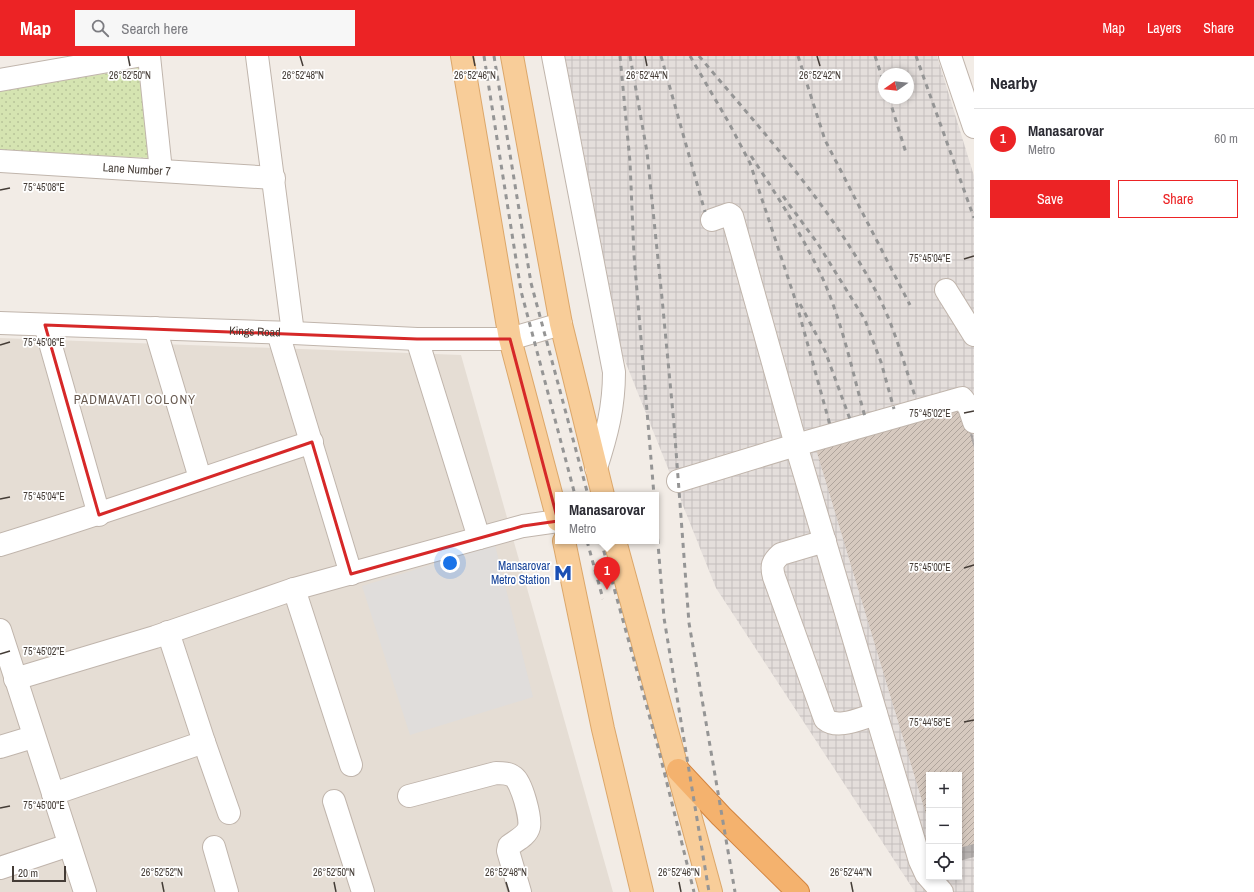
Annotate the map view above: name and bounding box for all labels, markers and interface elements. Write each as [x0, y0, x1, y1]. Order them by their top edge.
search box [75, 10, 355, 46]
text: Map [20, 15, 51, 41]
icon: search [89, 17, 111, 39]
text: Search here [121, 18, 188, 39]
text: Map [1103, 19, 1125, 37]
text: Layers [1147, 19, 1181, 37]
text: Share [1203, 19, 1234, 37]
north arrow [878, 68, 914, 104]
text: 26°52'50"N [109, 69, 151, 82]
text: 26°52'48"N [282, 69, 324, 82]
text: 26°52'46"N [454, 69, 496, 82]
text: 26°52'44"N [626, 69, 668, 82]
text: 26°52'42"N [799, 69, 841, 82]
text: Nearby [990, 71, 1037, 94]
text: Manasarovar [1028, 120, 1104, 141]
text: 1 [1000, 130, 1006, 147]
text: 60 m [1214, 130, 1238, 147]
text: Metro [1028, 141, 1055, 158]
street label: Lane Number 7 [102, 159, 172, 180]
button: Save [990, 180, 1110, 218]
button: Share [1118, 180, 1238, 218]
text: 75°45'08"E [23, 181, 65, 194]
text: 75°45'04"E [909, 252, 951, 265]
street label: Kings Road [229, 323, 281, 341]
text: 75°45'06"E [23, 336, 65, 349]
district label: PADMAVATI COLONY [74, 391, 196, 408]
text: 75°45'02"E [909, 407, 951, 420]
text: 75°45'04"E [23, 490, 65, 503]
popup [555, 492, 659, 544]
text: Manasarovar [569, 499, 645, 520]
text: Metro [569, 520, 596, 537]
your location [440, 553, 460, 573]
pin: 1 [594, 557, 620, 590]
place label: Mansarovar Metro Station [491, 558, 551, 588]
text: 75°45'00"E [909, 561, 951, 574]
metro station icon: Mansarovar Metro Station [553, 563, 573, 583]
text: 75°45'02"E [23, 645, 65, 658]
text: 75°44'58"E [909, 716, 951, 729]
map controls [926, 772, 962, 880]
button: + [926, 772, 962, 808]
text: 75°45'00"E [23, 799, 65, 812]
button: − [926, 808, 962, 844]
button: locate [926, 844, 962, 880]
scale bar [12, 864, 66, 883]
text: 20 m [18, 866, 38, 880]
text: 26°52'52"N [141, 866, 183, 879]
text: 26°52'50"N [313, 866, 355, 879]
text: 26°52'48"N [485, 866, 527, 879]
text: 26°52'46"N [658, 866, 700, 879]
text: 26°52'44"N [830, 866, 872, 879]

